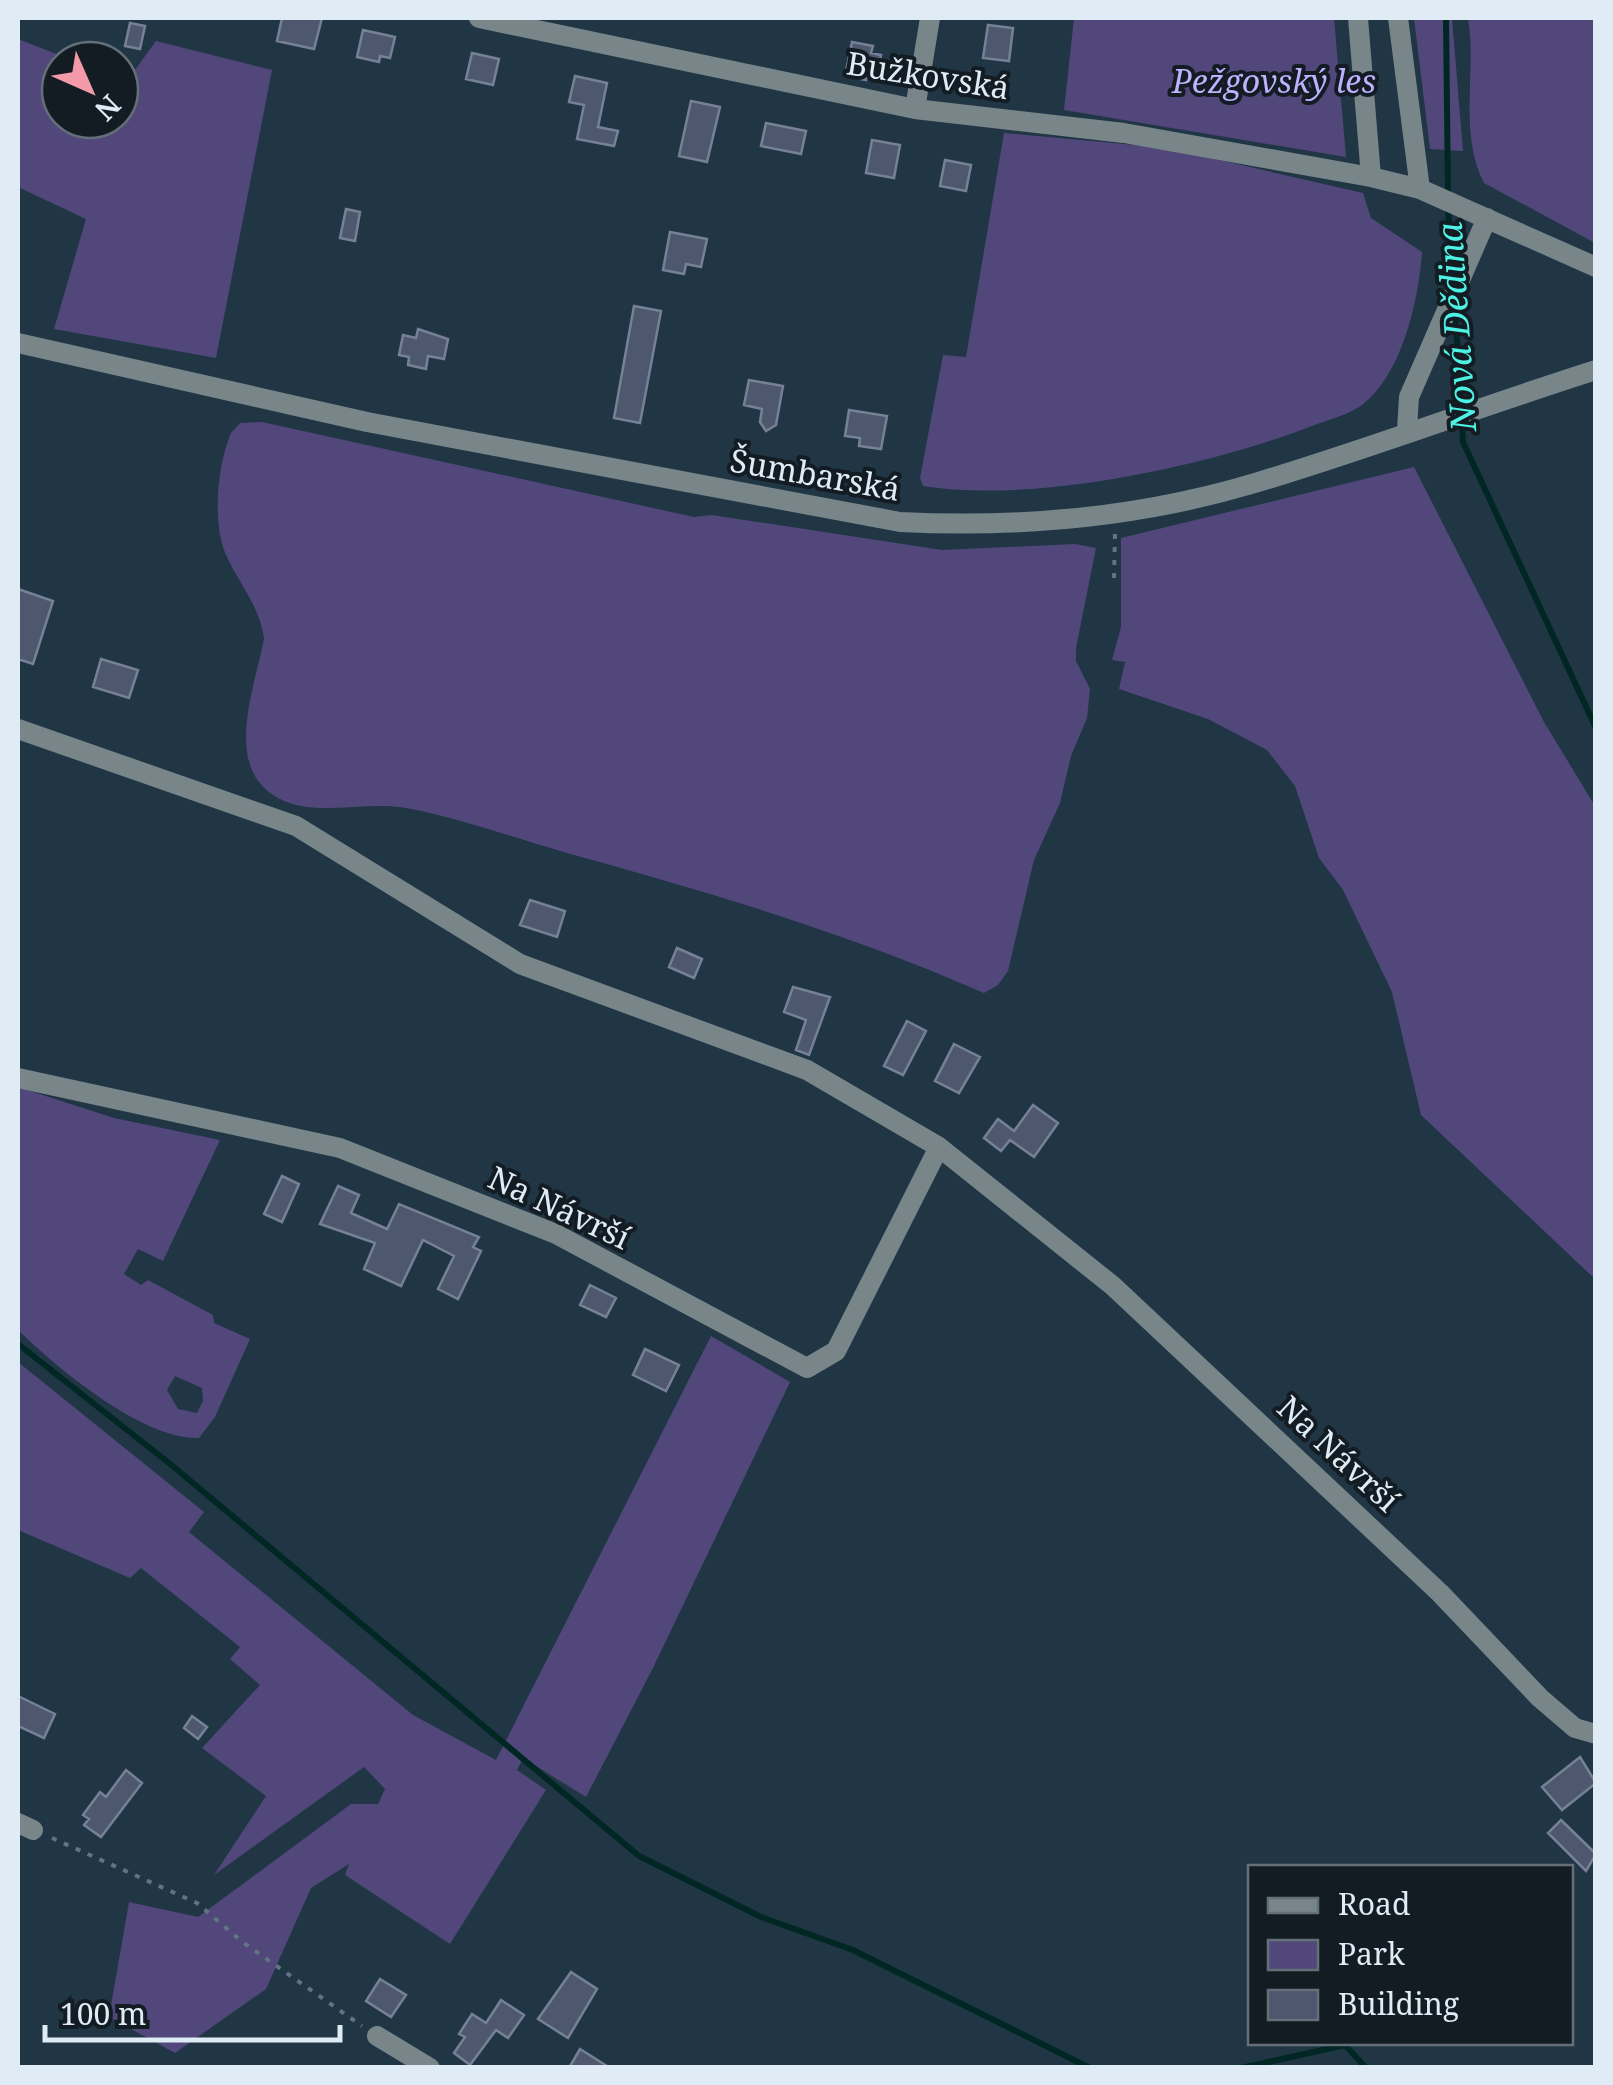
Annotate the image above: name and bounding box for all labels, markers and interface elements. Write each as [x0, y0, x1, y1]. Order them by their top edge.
north arrow [40, 40, 140, 140]
street label: Bužkovská [844, 40, 1013, 109]
park label: Pežgovský les [1171, 59, 1376, 102]
text: N [87, 87, 130, 130]
water label: Nová Dědina [1425, 220, 1486, 434]
street label: Šumbarská [727, 437, 904, 510]
street label: Na Návrší [482, 1155, 637, 1258]
street label: Na Návrší [1269, 1386, 1409, 1520]
legend [1248, 1865, 1573, 2045]
text: Road [1338, 1883, 1410, 1924]
text: Park [1338, 1933, 1405, 1974]
scale bar [45, 1980, 340, 2042]
text: Building [1338, 1983, 1459, 2024]
text: 100 m [60, 1993, 146, 2034]

